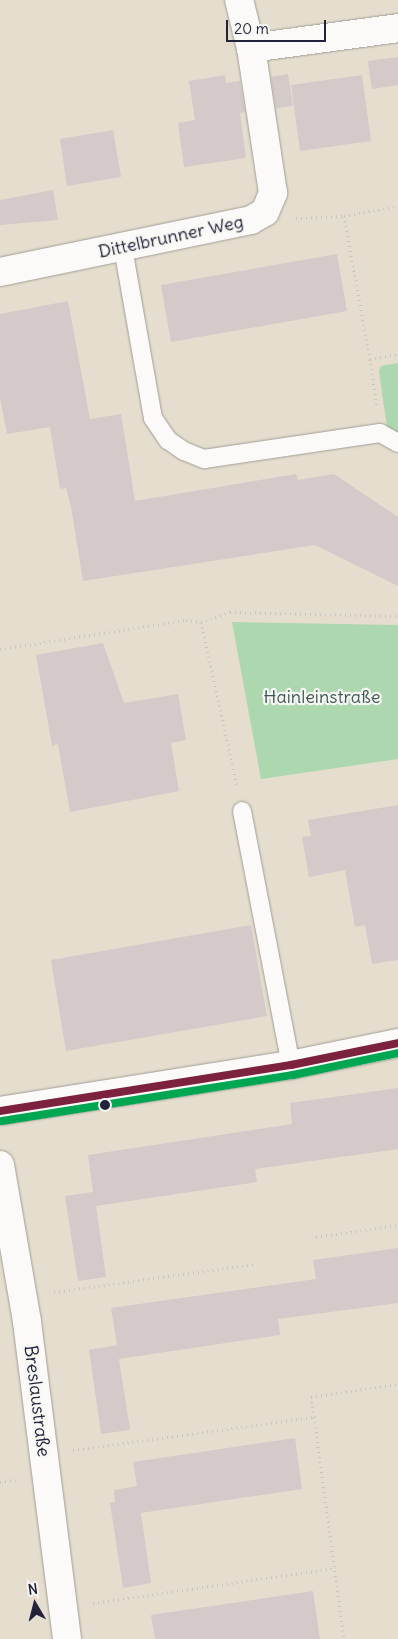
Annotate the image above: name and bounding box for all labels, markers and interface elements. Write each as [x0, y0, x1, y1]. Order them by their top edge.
scale bar [228, 10, 328, 42]
text: 20 m [234, 19, 269, 38]
street label: Dittelbrunner Weg [96, 211, 246, 263]
park label: Hainleinstraße [263, 686, 381, 708]
unlabelled marker [100, 1100, 110, 1110]
street label: Breslaustraße [19, 1344, 55, 1458]
north arrow [10, 1579, 60, 1629]
text: N [27, 1580, 39, 1599]

